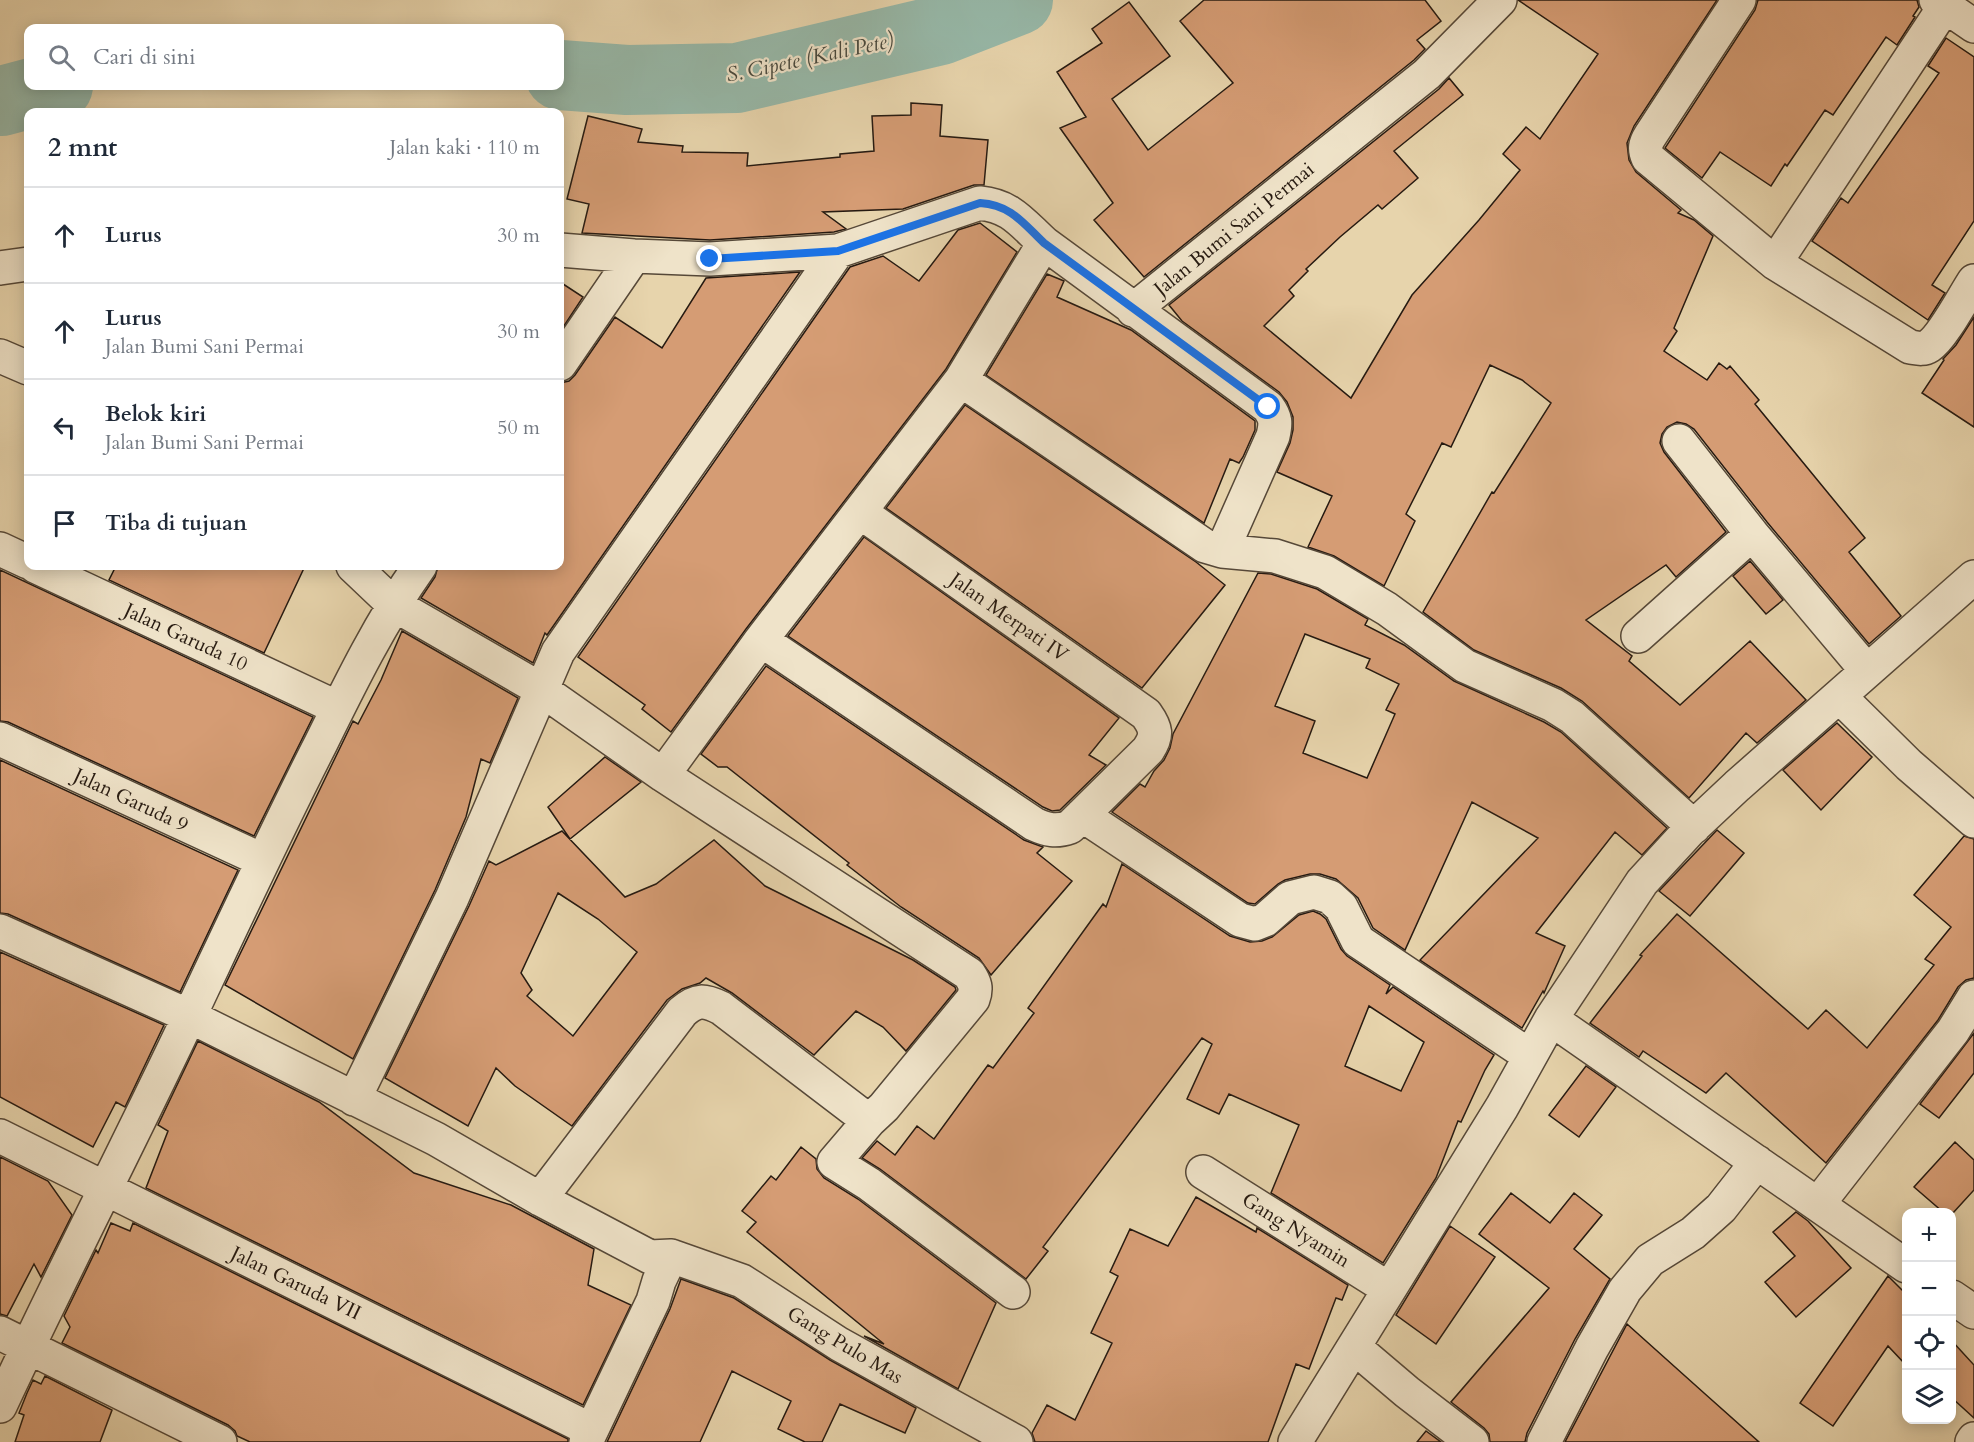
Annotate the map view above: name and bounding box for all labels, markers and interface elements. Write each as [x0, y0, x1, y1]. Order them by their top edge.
search box [24, 24, 564, 90]
water label: S. Cipete (Kali Pete) [724, 26, 896, 90]
icon: search [45, 41, 78, 74]
text: Cari di sini [93, 42, 196, 72]
text: 2 mnt [48, 130, 117, 165]
text: Jalan kaki · 110 m [390, 134, 540, 161]
street label: Jalan Bumi Sani Permai [1146, 156, 1320, 304]
icon: ahead [48, 219, 81, 252]
text: Lurus [105, 220, 162, 250]
text: 30 m [497, 222, 540, 249]
route end [696, 245, 722, 271]
text: Lurus [105, 303, 162, 333]
icon: ahead [48, 315, 81, 348]
text: 30 m [497, 318, 540, 345]
text: Jalan Bumi Sani Permai [105, 333, 304, 360]
route start [1254, 393, 1280, 419]
text: Belok kiri [105, 399, 206, 429]
icon: left [48, 411, 81, 444]
text: 50 m [497, 414, 540, 441]
text: Jalan Bumi Sani Permai [105, 429, 304, 456]
icon: arrive [48, 507, 81, 540]
text: Tiba di tujuan [105, 508, 247, 538]
street label: Jalan Merpati IV [942, 564, 1074, 668]
street label: Jalan Garuda 10 [117, 595, 252, 678]
street label: Jalan Garuda 9 [67, 760, 193, 838]
street label: Gang Nyamin [1237, 1186, 1356, 1274]
map controls [1902, 1208, 1956, 1424]
button: + [1902, 1208, 1956, 1262]
street label: Jalan Garuda VII [224, 1239, 366, 1326]
button: − [1902, 1262, 1956, 1316]
street label: Gang Pulo Mas [782, 1300, 908, 1390]
button: locate [1902, 1316, 1956, 1370]
button: layers [1902, 1370, 1956, 1424]

